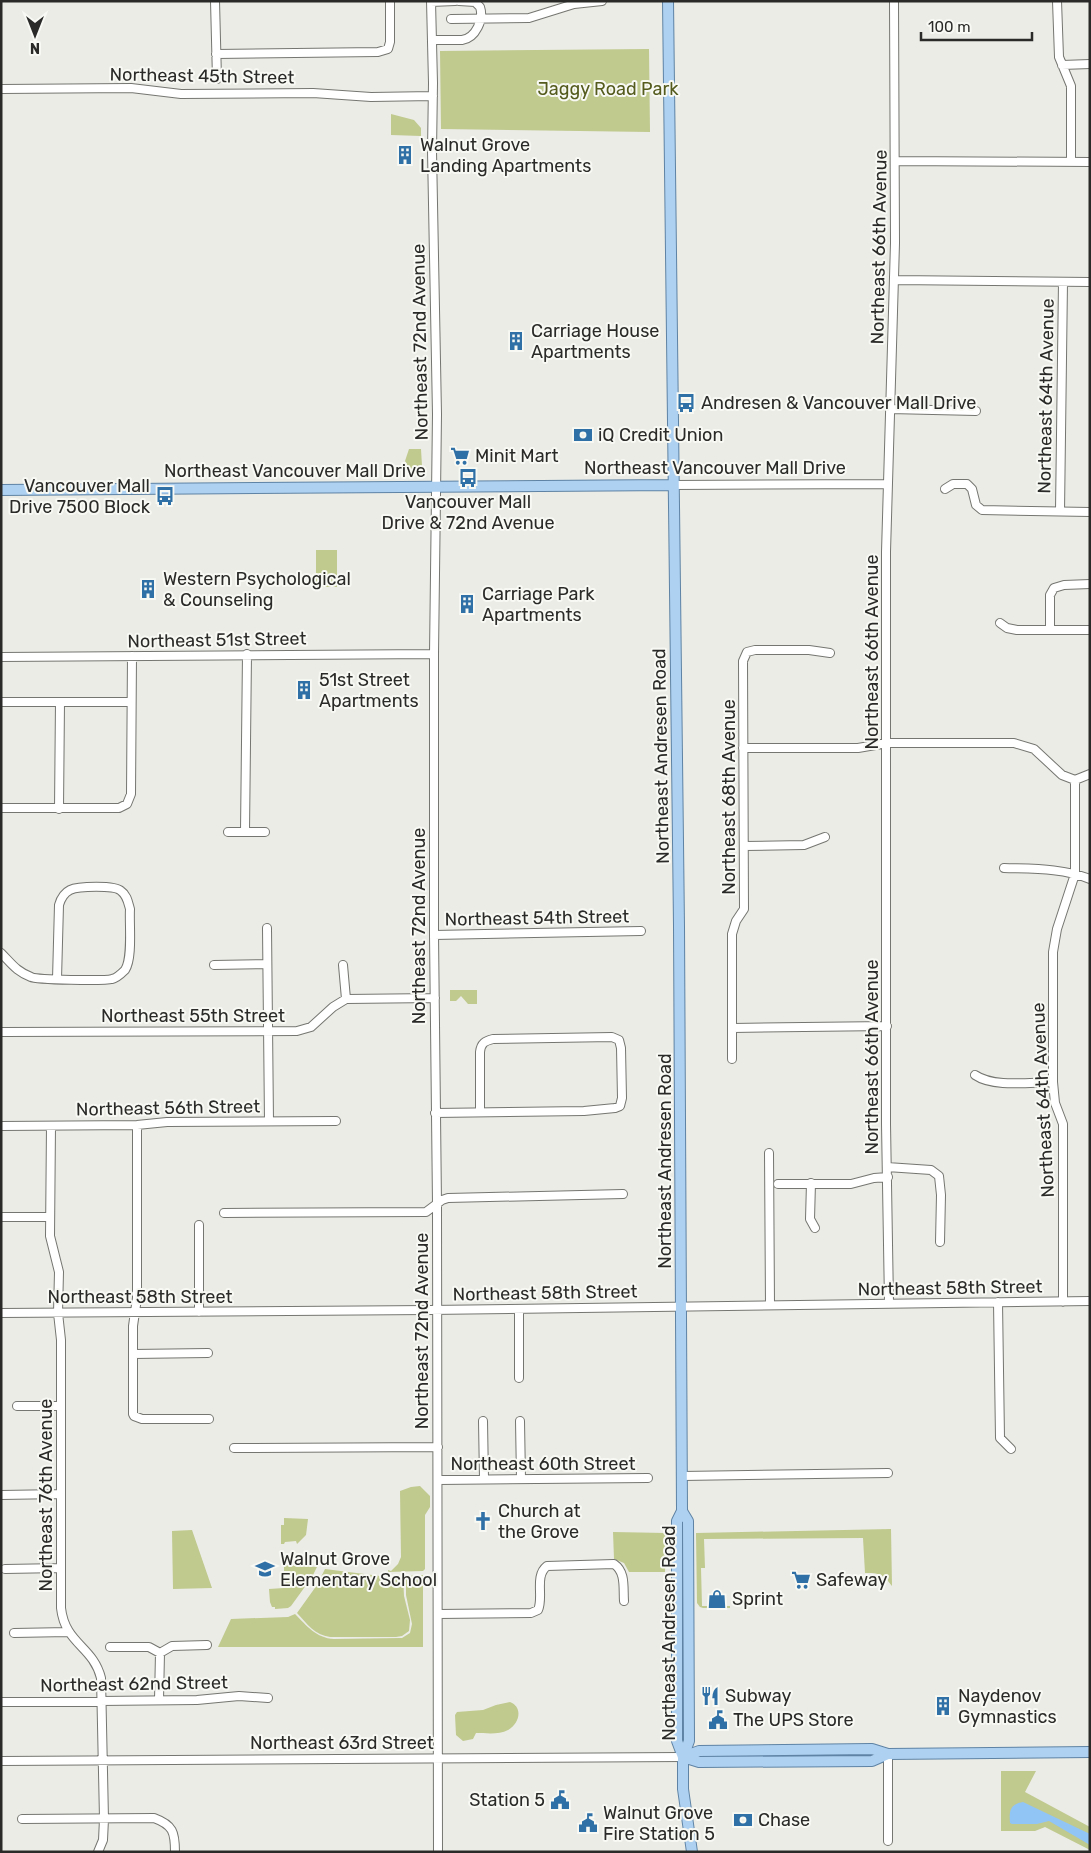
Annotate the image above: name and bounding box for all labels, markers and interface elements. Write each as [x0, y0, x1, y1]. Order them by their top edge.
north arrow [10, 10, 60, 60]
scale bar [921, 10, 1032, 42]
text: 100 m [928, 18, 970, 36]
text: N [30, 39, 40, 56]
street label: Northeast 45th Street [110, 63, 294, 89]
park label: Jaggy Road Park [537, 78, 679, 100]
place label: Walnut Grove Landing Apartments [420, 134, 591, 177]
building icon: Walnut Grove Landing Apartments [394, 144, 416, 166]
street label: Northeast 66th Avenue [866, 149, 892, 345]
street label: Northeast 72nd Avenue [407, 243, 433, 441]
street label: Northeast 64th Avenue [1033, 298, 1059, 494]
place label: Carriage House Apartments [531, 320, 659, 363]
building icon: Carriage House Apartments [505, 330, 527, 352]
bus stop icon: Andresen & Vancouver Mall Drive [675, 392, 697, 414]
place label: Andresen & Vancouver Mall Drive [701, 392, 976, 414]
bank icon: iQ Credit Union [572, 424, 594, 446]
place label: iQ Credit Union [598, 424, 723, 446]
supermarket icon: Minit Mart [449, 445, 471, 467]
place label: Minit Mart [475, 445, 558, 467]
street label: Northeast Vancouver Mall Drive [584, 457, 846, 479]
street label: Northeast Vancouver Mall Drive [164, 460, 426, 482]
bus stop icon: Vancouver Mall Drive & 72nd Avenue [457, 467, 479, 489]
place label: Vancouver Mall Drive 7500 Block [9, 475, 151, 518]
bus stop icon: Vancouver Mall Drive 7500 Block [154, 485, 176, 507]
place label: Vancouver Mall Drive & 72nd Avenue [381, 491, 555, 534]
street label: Northeast 66th Avenue [861, 555, 883, 750]
place label: Western Psychological & Counseling [163, 568, 351, 611]
building icon: Western Psychological & Counseling [137, 578, 159, 600]
place label: Carriage Park Apartments [482, 583, 595, 626]
building icon: Carriage Park Apartments [456, 593, 478, 615]
street label: Northeast 51st Street [127, 627, 307, 653]
street label: Northeast Andresen Road [648, 648, 674, 864]
place label: 51st Street Apartments [319, 669, 419, 712]
building icon: 51st Street Apartments [293, 679, 315, 701]
street label: Northeast 68th Avenue [718, 699, 740, 895]
street label: Northeast 72nd Avenue [408, 828, 430, 1024]
street label: Northeast 54th Street [445, 905, 629, 931]
street label: Northeast 66th Avenue [861, 960, 883, 1155]
street label: Northeast 64th Avenue [1027, 1002, 1059, 1198]
street label: Northeast 55th Street [101, 1005, 285, 1027]
street label: Northeast Andresen Road [654, 1053, 676, 1269]
street label: Northeast 56th Street [76, 1095, 260, 1121]
street label: Northeast 72nd Avenue [411, 1233, 433, 1429]
street label: Northeast 58th Street [857, 1275, 1043, 1301]
street label: Northeast 58th Street [452, 1280, 638, 1306]
street label: Northeast 58th Street [48, 1286, 232, 1308]
street label: Northeast 76th Avenue [35, 1399, 57, 1591]
street label: Northeast 60th Street [450, 1453, 636, 1475]
place label: Church at the Grove [498, 1500, 581, 1543]
church icon: Church at the Grove [472, 1510, 494, 1532]
street label: Northeast Andresen Road [658, 1525, 680, 1741]
place label: Walnut Grove Elementary School [280, 1548, 437, 1591]
school or university icon: Walnut Grove Elementary School [254, 1558, 276, 1580]
supermarket icon: Safeway [790, 1569, 812, 1591]
place label: Safeway [816, 1569, 888, 1591]
shop icon: Sprint [706, 1588, 728, 1610]
place label: Sprint [732, 1588, 783, 1610]
street label: Northeast 62nd Street [40, 1671, 228, 1697]
restaurant icon: Subway [699, 1685, 721, 1707]
place label: Subway [725, 1685, 791, 1707]
place label: Naydenov Gymnastics [958, 1685, 1057, 1728]
building icon: Naydenov Gymnastics [932, 1695, 954, 1717]
public building icon: The UPS Store [707, 1709, 729, 1731]
place label: The UPS Store [733, 1709, 854, 1731]
street label: Northeast 63rd Street [250, 1732, 434, 1754]
place label: Station 5 [469, 1789, 545, 1811]
public building icon: Station 5 [549, 1789, 571, 1811]
place label: Walnut Grove Fire Station 5 [603, 1802, 715, 1845]
bank icon: Chase [732, 1809, 754, 1831]
place label: Chase [758, 1809, 810, 1831]
public building icon: Walnut Grove Fire Station 5 [577, 1812, 599, 1834]

